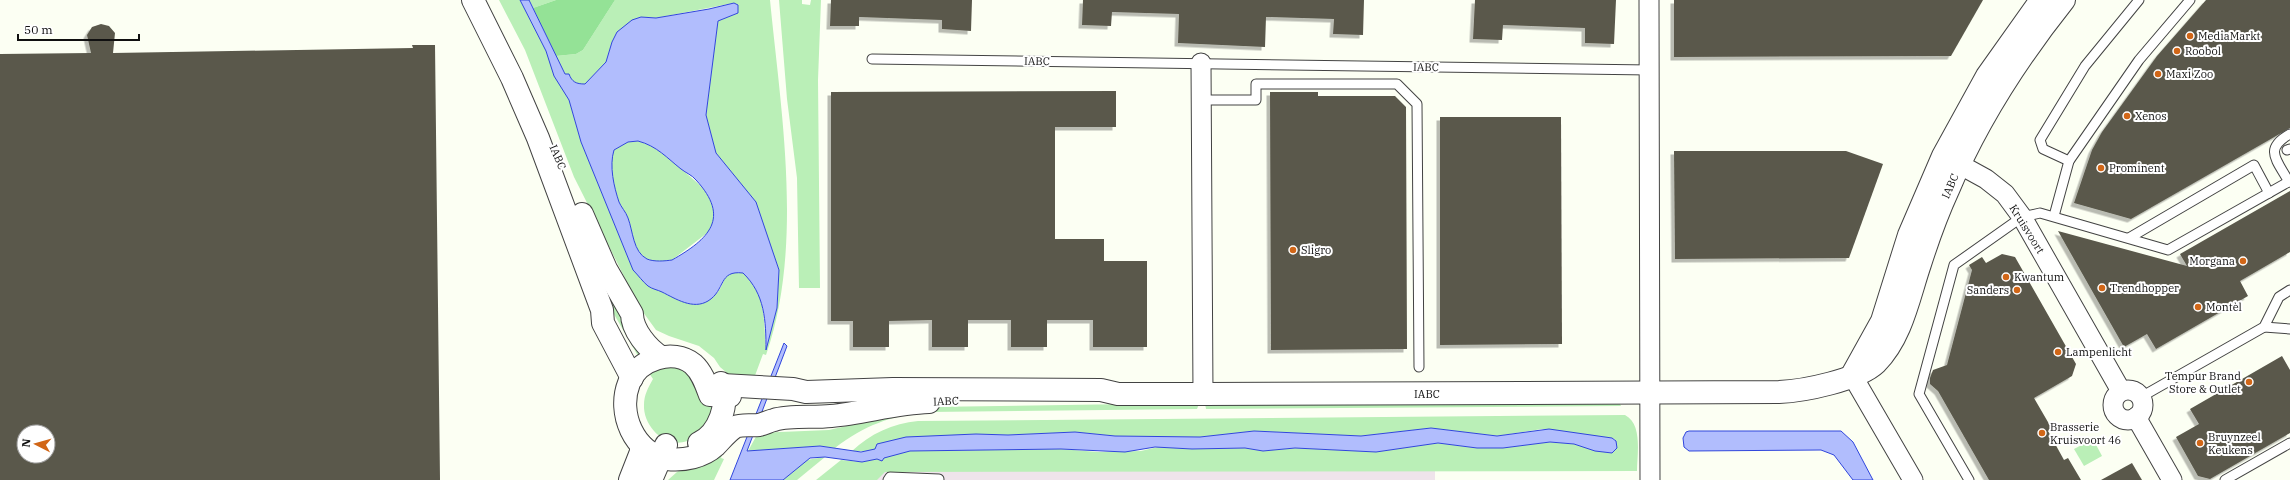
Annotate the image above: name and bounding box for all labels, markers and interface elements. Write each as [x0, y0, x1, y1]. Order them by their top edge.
scale bar [18, 16, 139, 42]
text: 50 m [24, 22, 53, 37]
place label: MediaMarkt [2198, 29, 2261, 43]
marker: MediaMarkt [2185, 31, 2195, 41]
place label: Roobol [2185, 44, 2221, 58]
marker: Roobol [2172, 46, 2182, 56]
street label: IABC [1024, 54, 1050, 68]
street label: IABC [1413, 60, 1439, 74]
place label: Maxi Zoo [2166, 67, 2213, 81]
marker: Maxi Zoo [2153, 69, 2163, 79]
place label: Xenos [2135, 109, 2167, 123]
marker: Xenos [2122, 111, 2132, 121]
street label: IABC [547, 142, 569, 172]
place label: Prominent [2109, 161, 2165, 175]
marker: Prominent [2096, 163, 2106, 173]
street label: IABC [1938, 171, 1962, 201]
street label: Kruisvoort [2006, 202, 2048, 256]
place label: Sligro [1301, 243, 1331, 257]
marker: Sligro [1288, 245, 1298, 255]
place label: Morgana [2189, 254, 2235, 268]
marker: Morgana [2238, 256, 2248, 266]
place label: Kwantum [2014, 270, 2065, 284]
marker: Kwantum [2001, 272, 2011, 282]
place label: Trendhopper [2110, 281, 2179, 295]
place label: Sanders [1967, 283, 2009, 297]
marker: Trendhopper [2097, 283, 2107, 293]
marker: Sanders [2012, 285, 2022, 295]
place label: Montèl [2206, 300, 2242, 314]
marker: Montèl [2193, 302, 2203, 312]
place label: Lampenlicht [2066, 345, 2132, 359]
marker: Lampenlicht [2053, 347, 2063, 357]
place label: Tempur Brand Store & Outlet [2165, 369, 2241, 396]
marker: Tempur Brand Store & Outlet [2244, 377, 2254, 387]
street label: IABC [1414, 387, 1440, 401]
street label: IABC [933, 394, 959, 408]
place label: Brasserie Kruisvoort 46 [2050, 420, 2121, 447]
north arrow [16, 424, 56, 464]
marker: Brasserie Kruisvoort 46 [2037, 428, 2047, 438]
place label: Bruynzeel Keukens [2208, 430, 2261, 457]
text: N [19, 438, 34, 448]
marker: Bruynzeel Keukens [2195, 438, 2205, 448]

